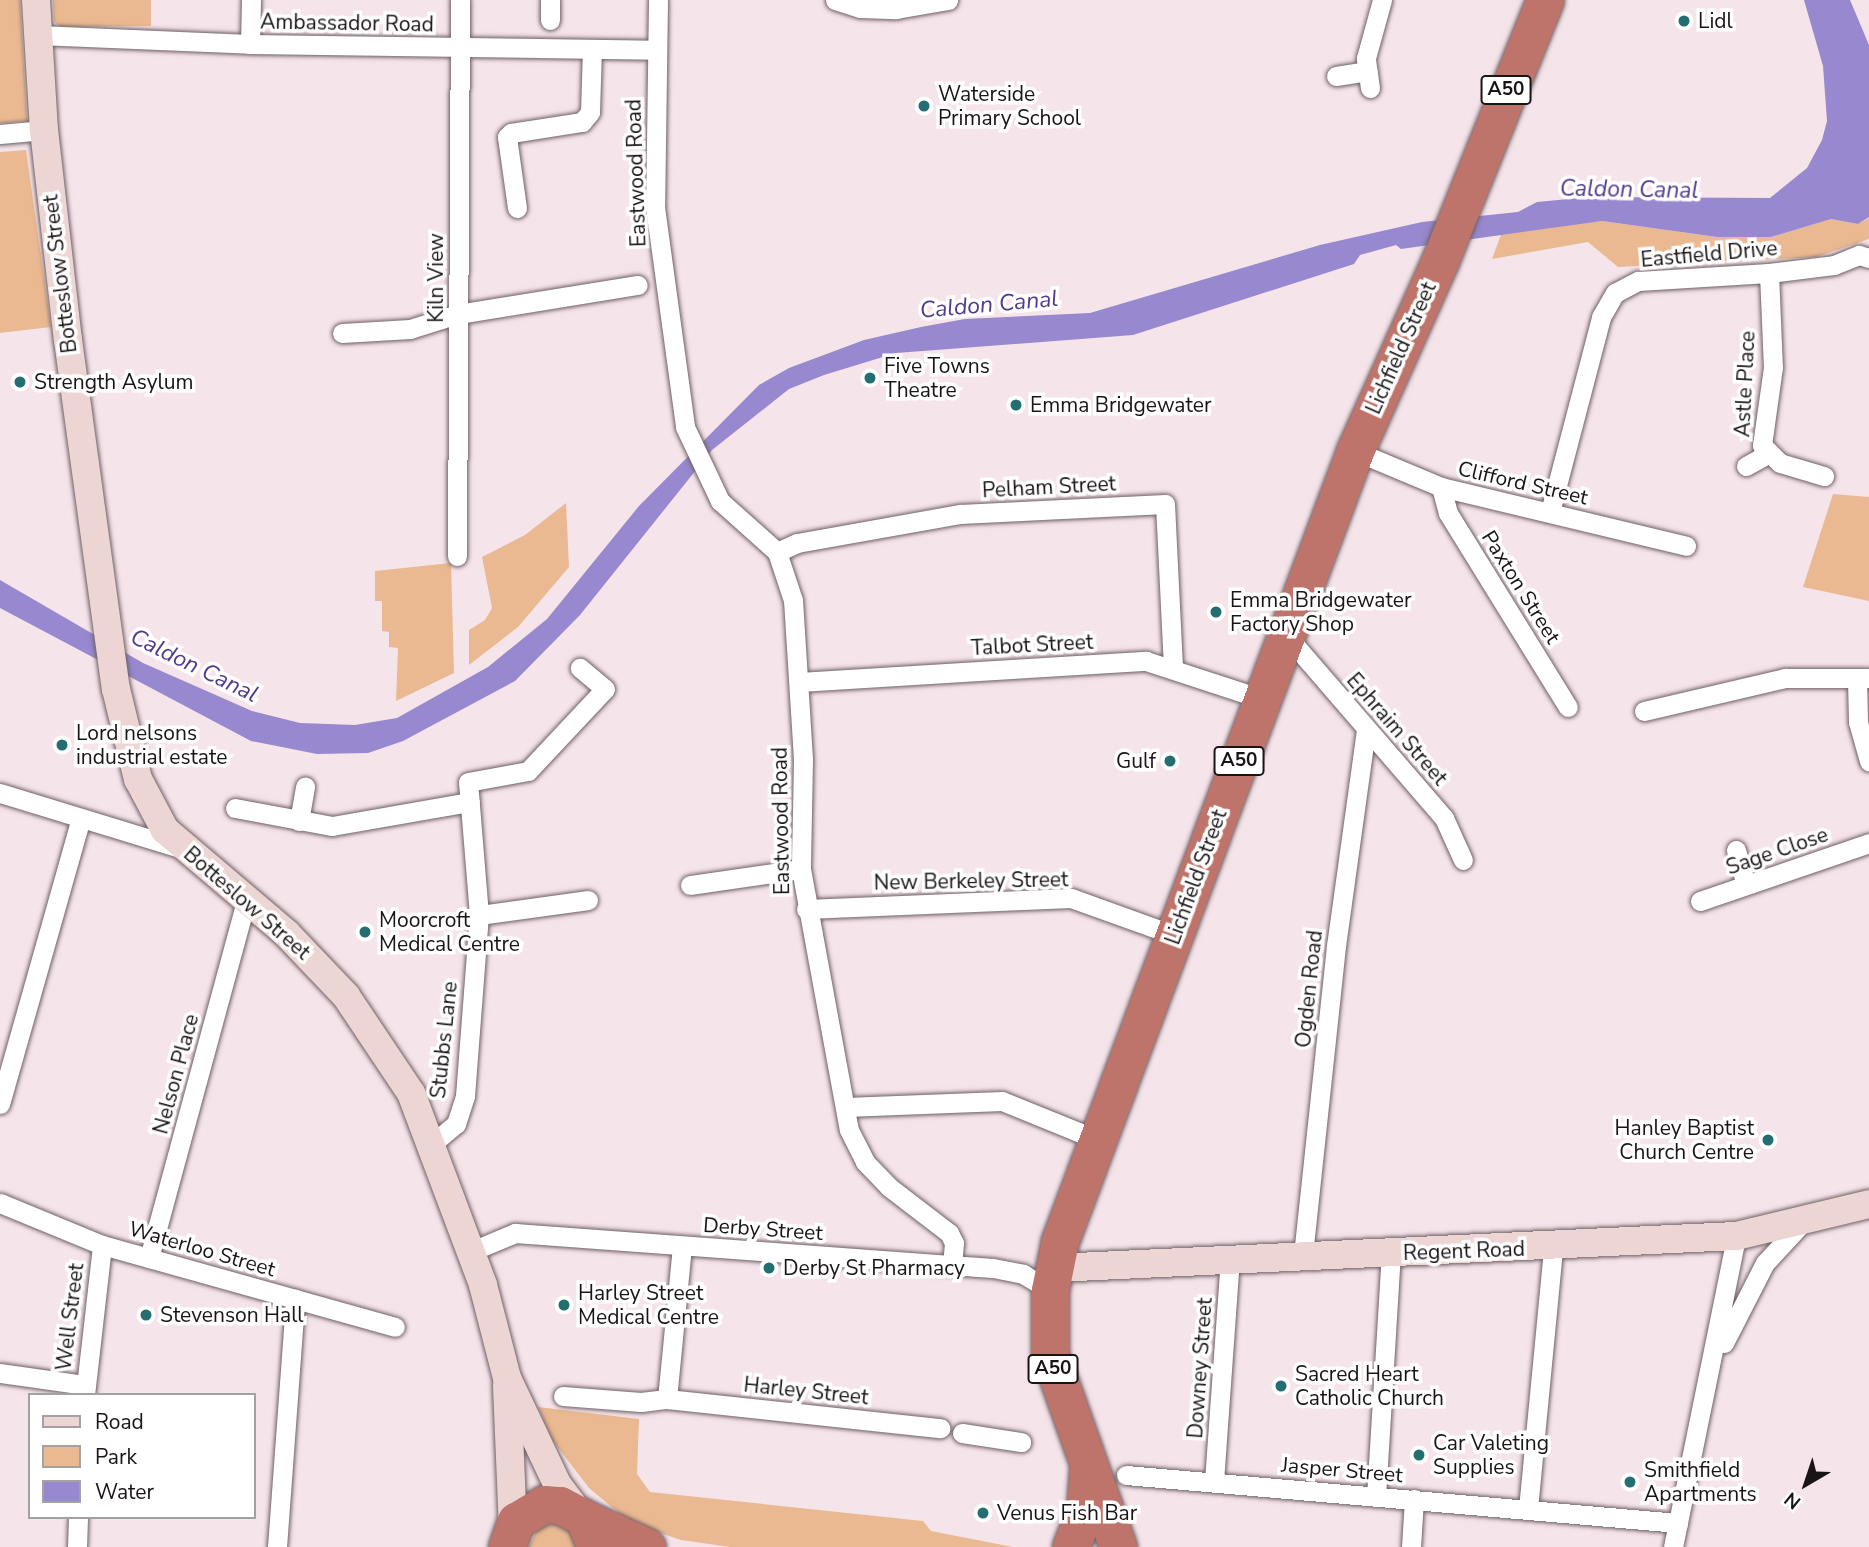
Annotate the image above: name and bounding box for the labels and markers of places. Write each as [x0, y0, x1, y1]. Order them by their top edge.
place label: Lidl [1698, 8, 1733, 34]
marker: Lidl [1676, 13, 1692, 29]
place label: Waterside Primary School [938, 81, 1081, 131]
marker: Waterside Primary School [916, 98, 932, 114]
place label: Five Towns Theatre [884, 353, 990, 403]
place label: Strength Asylum [34, 369, 194, 395]
marker: Five Towns Theatre [862, 370, 878, 386]
marker: Strength Asylum [12, 374, 28, 390]
place label: Emma Bridgewater [1030, 392, 1211, 418]
marker: Emma Bridgewater [1008, 397, 1024, 413]
place label: Emma Bridgewater Factory Shop [1230, 587, 1411, 637]
marker: Emma Bridgewater Factory Shop [1208, 604, 1224, 620]
place label: Lord nelsons industrial estate [76, 720, 227, 770]
marker: Lord nelsons industrial estate [54, 737, 70, 753]
place label: Gulf [1116, 748, 1156, 774]
marker: Gulf [1162, 753, 1178, 769]
place label: Moorcroft Medical Centre [379, 907, 520, 957]
marker: Moorcroft Medical Centre [357, 924, 373, 940]
place label: Hanley Baptist Church Centre [1615, 1115, 1754, 1165]
marker: Hanley Baptist Church Centre [1760, 1132, 1776, 1148]
place label: Derby St Pharmacy [783, 1255, 965, 1281]
marker: Derby St Pharmacy [761, 1260, 777, 1276]
place label: Harley Street Medical Centre [578, 1280, 719, 1330]
marker: Harley Street Medical Centre [556, 1297, 572, 1313]
place label: Stevenson Hall [160, 1302, 304, 1328]
marker: Stevenson Hall [138, 1307, 154, 1323]
place label: Sacred Heart Catholic Church [1295, 1361, 1444, 1411]
marker: Sacred Heart Catholic Church [1273, 1378, 1289, 1394]
place label: Car Valeting Supplies [1433, 1430, 1549, 1480]
marker: Car Valeting Supplies [1411, 1447, 1427, 1463]
place label: Smithfield Apartments [1644, 1457, 1757, 1507]
marker: Smithfield Apartments [1622, 1474, 1638, 1490]
place label: Venus Fish Bar [997, 1500, 1137, 1526]
marker: Venus Fish Bar [975, 1505, 991, 1521]

